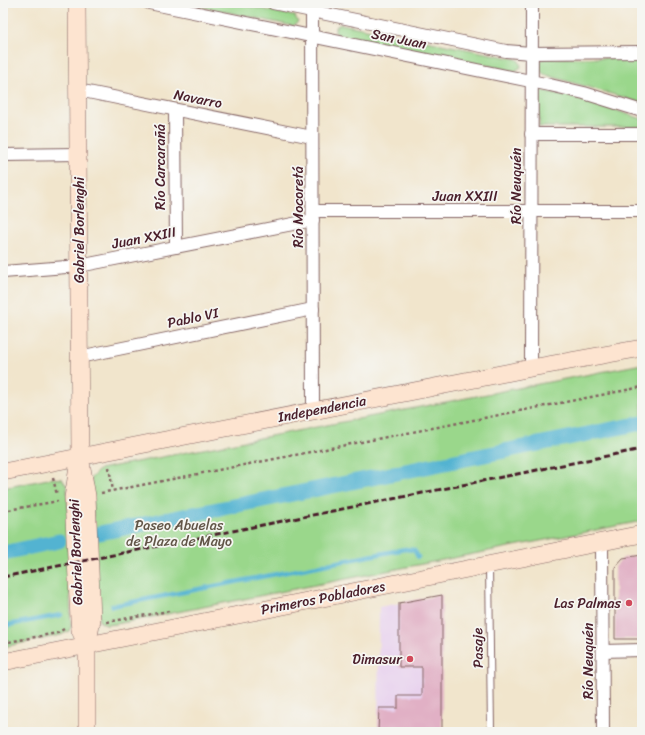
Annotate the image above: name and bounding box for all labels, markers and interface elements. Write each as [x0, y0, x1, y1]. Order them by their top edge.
street label: San Juan [369, 21, 429, 57]
street label: Navarro [172, 82, 224, 116]
street label: Río Carcarañá [148, 124, 173, 210]
street label: Río Neuquén [504, 147, 529, 224]
street label: Río Mocoretá [286, 166, 311, 248]
street label: Gabriel Borlenghi [67, 176, 92, 283]
street label: Juan XXIII [432, 184, 498, 209]
street label: Juan XXIII [109, 219, 179, 257]
street label: Pablo VI [165, 300, 222, 336]
street label: Independencia [275, 388, 369, 430]
street label: Gabriel Borlenghi [62, 497, 90, 605]
park label: Paseo Abuelas de Plaza de Mayo [126, 513, 232, 554]
street label: Primeros Pobladores [259, 574, 387, 622]
place label: Las Palmas [554, 591, 622, 616]
marker: Las Palmas [624, 598, 634, 608]
street label: Río Neuquén [576, 622, 601, 699]
street label: Pasaje [465, 627, 491, 668]
place label: Dimasur [352, 647, 403, 672]
marker: Dimasur [405, 654, 415, 664]

